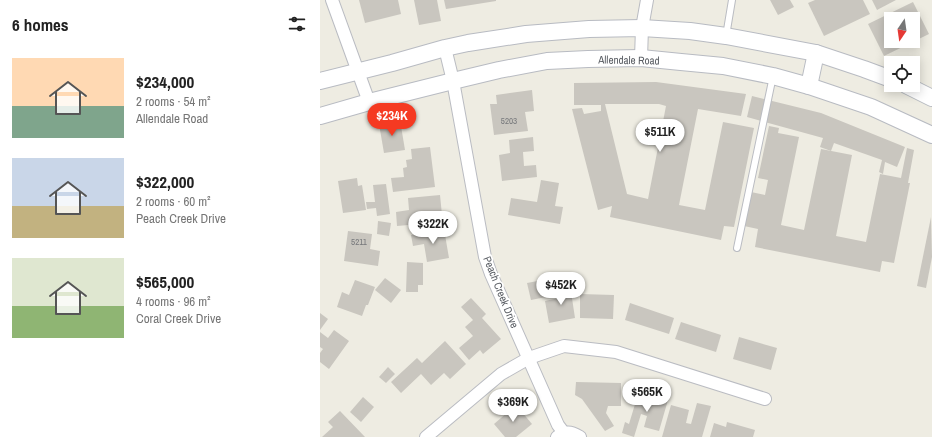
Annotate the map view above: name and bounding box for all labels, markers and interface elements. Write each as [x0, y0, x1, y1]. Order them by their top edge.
north arrow [884, 12, 920, 48]
map controls [884, 12, 920, 92]
text: 6 homes [12, 13, 69, 36]
icon: filters [286, 13, 308, 35]
street label: Allendale Road [597, 52, 660, 68]
button: locate [884, 56, 920, 92]
text: $234,000 [136, 70, 194, 93]
icon: home [44, 74, 92, 122]
text: 2 rooms · 54 m² [136, 93, 211, 110]
pin: $234K [364, 103, 420, 137]
text: $234K [376, 107, 408, 124]
text: Allendale Road [136, 110, 208, 127]
house number: 5203 [501, 115, 517, 127]
pin: $511K [632, 119, 688, 153]
text: $511K [645, 123, 675, 140]
text: $322,000 [136, 170, 194, 193]
icon: home [44, 174, 92, 222]
text: 2 rooms · 60 m² [136, 193, 211, 210]
text: Peach Creek Drive [136, 210, 226, 227]
pin: $322K [405, 211, 461, 245]
text: $322K [417, 215, 449, 232]
house number: 5211 [351, 236, 367, 248]
street label: Peach Creek Drive [480, 254, 522, 330]
text: $565,000 [136, 270, 194, 293]
pin: $452K [533, 272, 589, 306]
icon: home [44, 274, 92, 322]
text: $452K [545, 276, 577, 293]
text: 4 rooms · 96 m² [136, 293, 211, 310]
text: Coral Creek Drive [136, 310, 221, 327]
pin: $565K [619, 379, 675, 413]
text: $565K [631, 383, 663, 400]
pin: $369K [485, 389, 541, 423]
text: $369K [497, 393, 529, 410]

